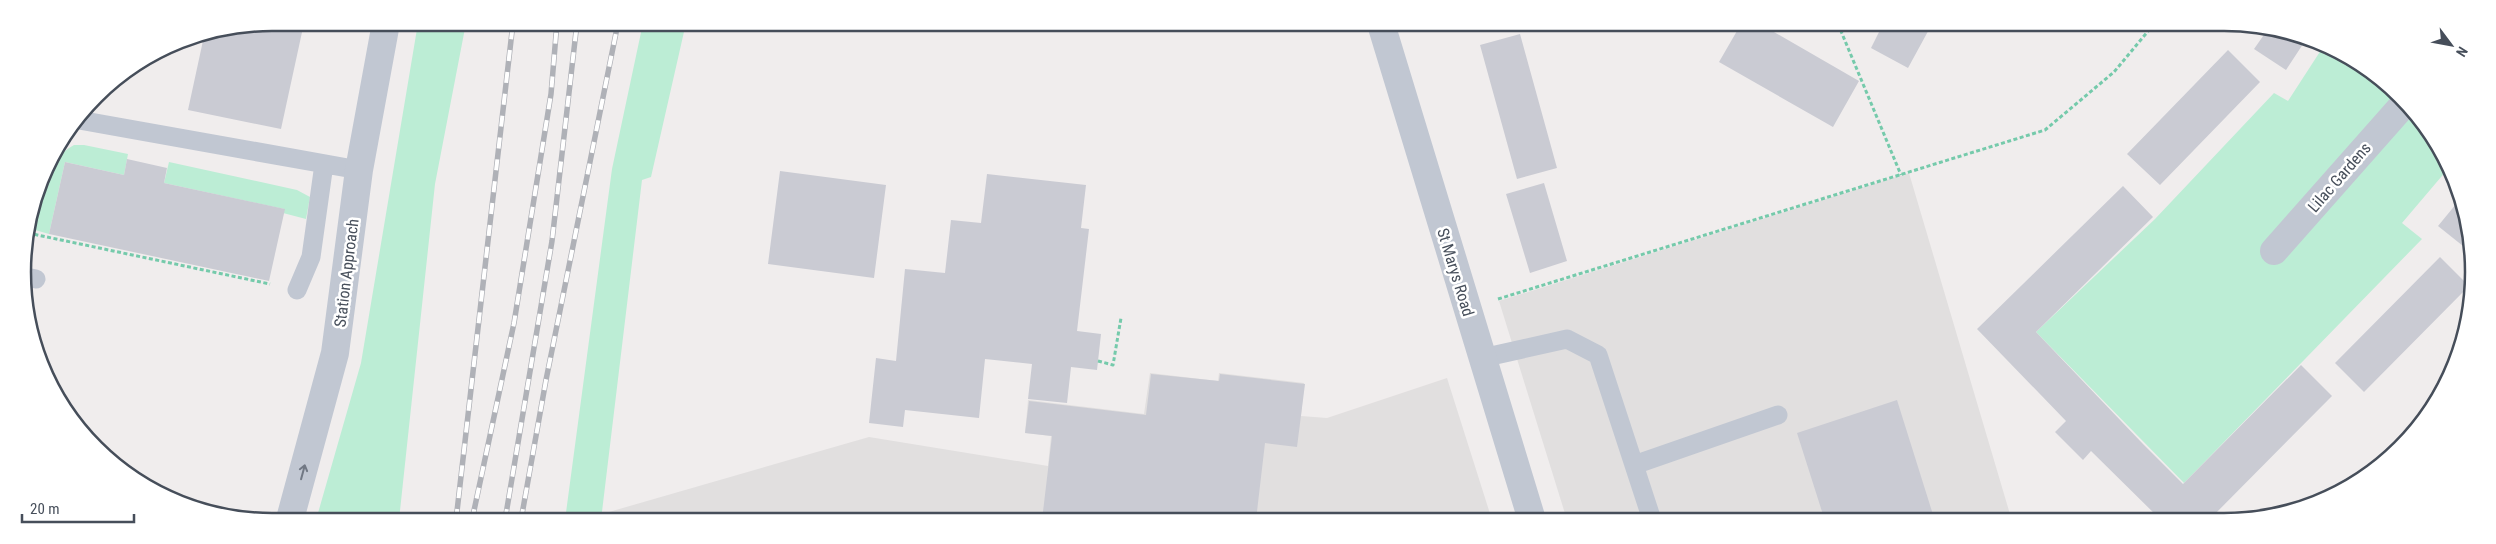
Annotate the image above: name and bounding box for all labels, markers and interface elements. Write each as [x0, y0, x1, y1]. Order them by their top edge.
north arrow [2426, 20, 2476, 70]
text: N [2453, 44, 2471, 60]
street label: Lilac Gardens [2304, 139, 2375, 216]
street label: Station Approach [330, 218, 363, 328]
street label: St Marys Road [1433, 226, 1478, 319]
one-way arrow [298, 465, 308, 481]
scale bar [22, 492, 135, 524]
text: 20 m [30, 500, 60, 518]

